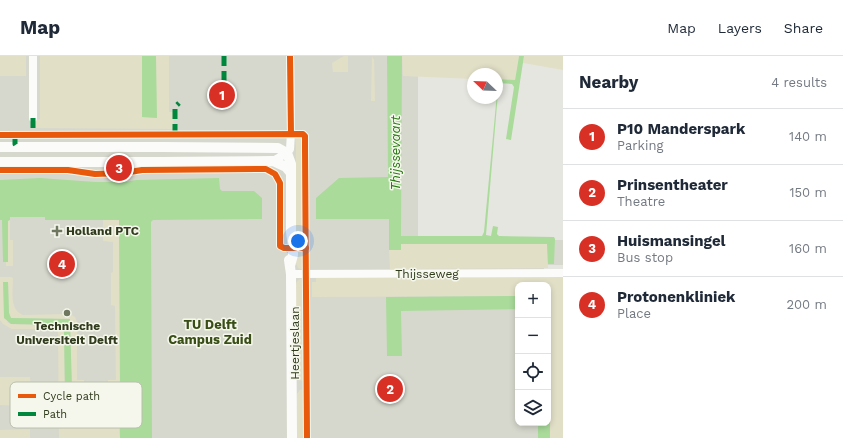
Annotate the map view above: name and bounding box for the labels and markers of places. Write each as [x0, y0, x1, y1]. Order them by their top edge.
pin: 1 [209, 80, 235, 110]
pin: 3 [106, 153, 132, 183]
place label: Holland PTC [66, 224, 139, 238]
marker: Holland PTC [51, 225, 63, 237]
pin: 4 [49, 249, 75, 279]
marker: Technische Universiteit Delft [62, 308, 72, 318]
place label: Technische Universiteit Delft [16, 319, 119, 347]
pin: 2 [377, 374, 403, 404]

